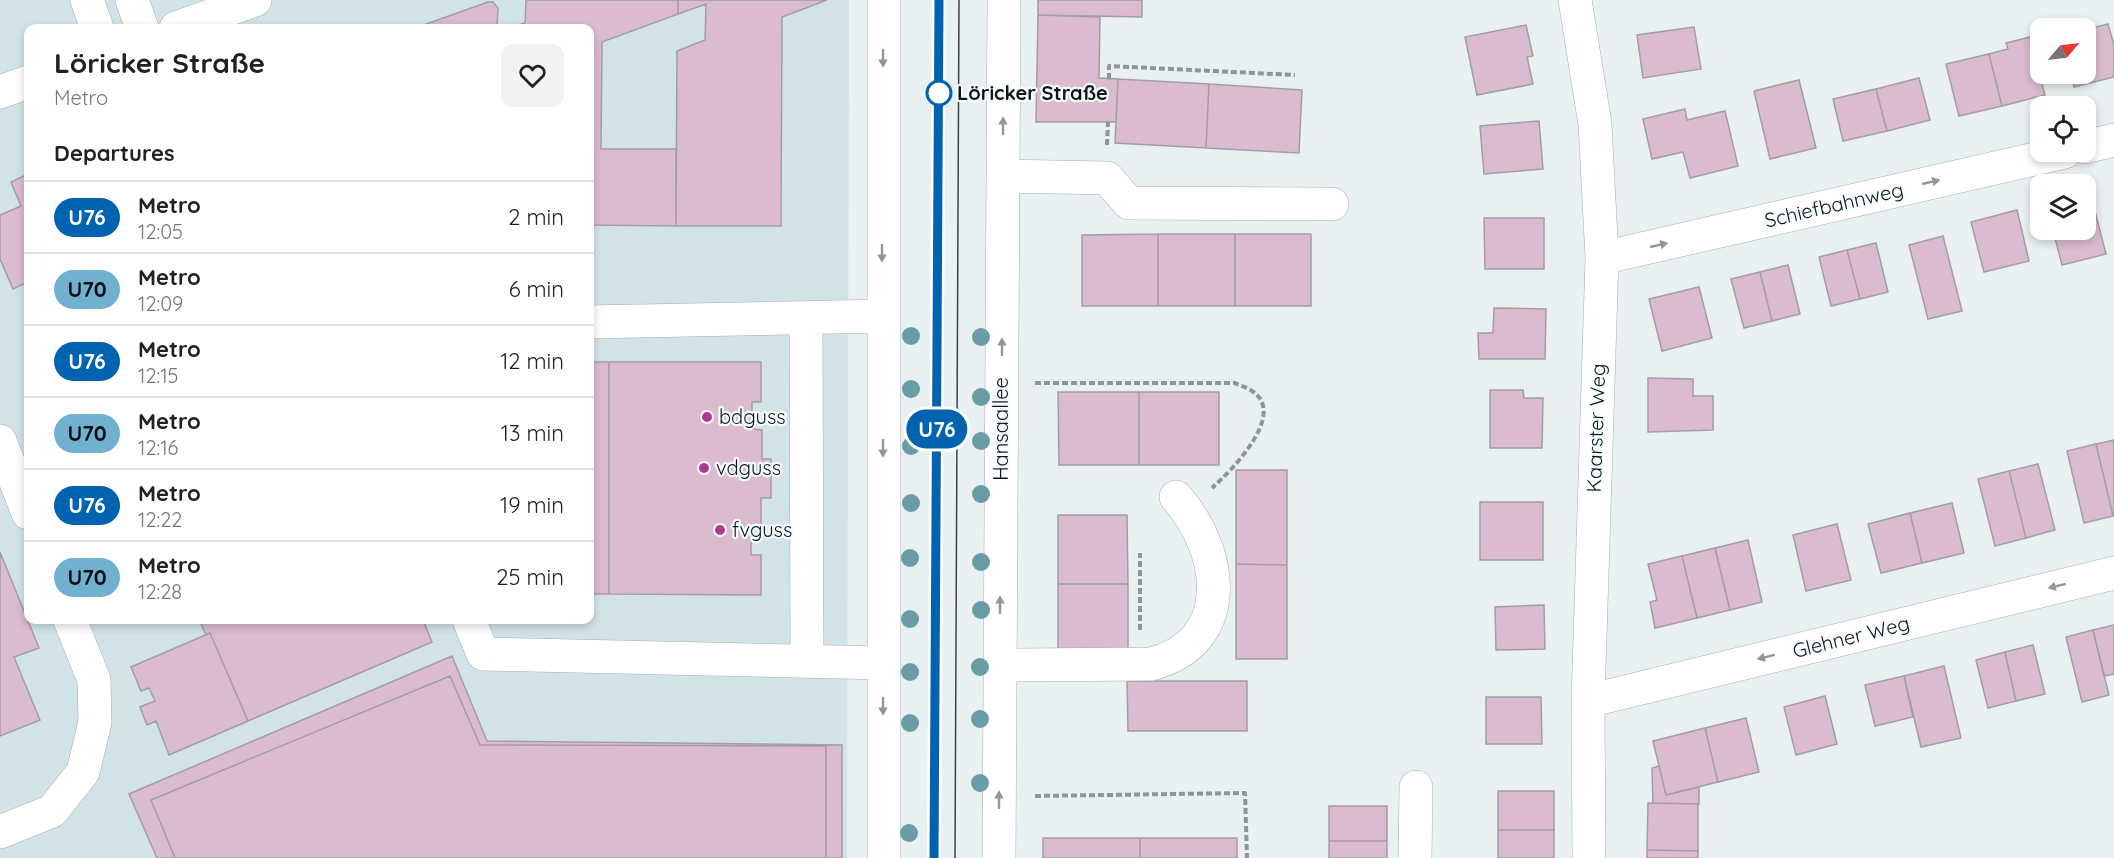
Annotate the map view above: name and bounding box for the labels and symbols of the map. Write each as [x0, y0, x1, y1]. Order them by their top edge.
north arrow [2030, 18, 2096, 84]
one-way arrow [878, 49, 888, 68]
marker: Löricker Straße [926, 80, 952, 106]
place label: Löricker Straße [957, 80, 1108, 105]
one-way arrow [998, 117, 1008, 136]
street label: Schiefbahnweg [1762, 176, 1906, 233]
one-way arrow [1922, 177, 1940, 187]
one-way arrow [1650, 240, 1669, 249]
one-way arrow [877, 244, 887, 263]
one-way arrow [997, 337, 1007, 356]
street label: Kaarster Weg [1581, 363, 1610, 493]
street label: Hansaallee [988, 377, 1013, 481]
place label: bdguss [719, 404, 786, 429]
marker: bdguss [700, 410, 714, 424]
line badge: U76 [902, 410, 972, 448]
one-way arrow [878, 439, 888, 458]
place label: vdguss [716, 455, 781, 480]
marker: vdguss [697, 461, 711, 475]
place label: fvguss [732, 517, 792, 542]
marker: fvguss [713, 523, 727, 537]
one-way arrow [2048, 582, 2066, 592]
one-way arrow [995, 595, 1005, 614]
street label: Glehner Weg [1790, 610, 1912, 663]
one-way arrow [1756, 653, 1775, 663]
one-way arrow [878, 697, 888, 716]
one-way arrow [994, 790, 1004, 809]

